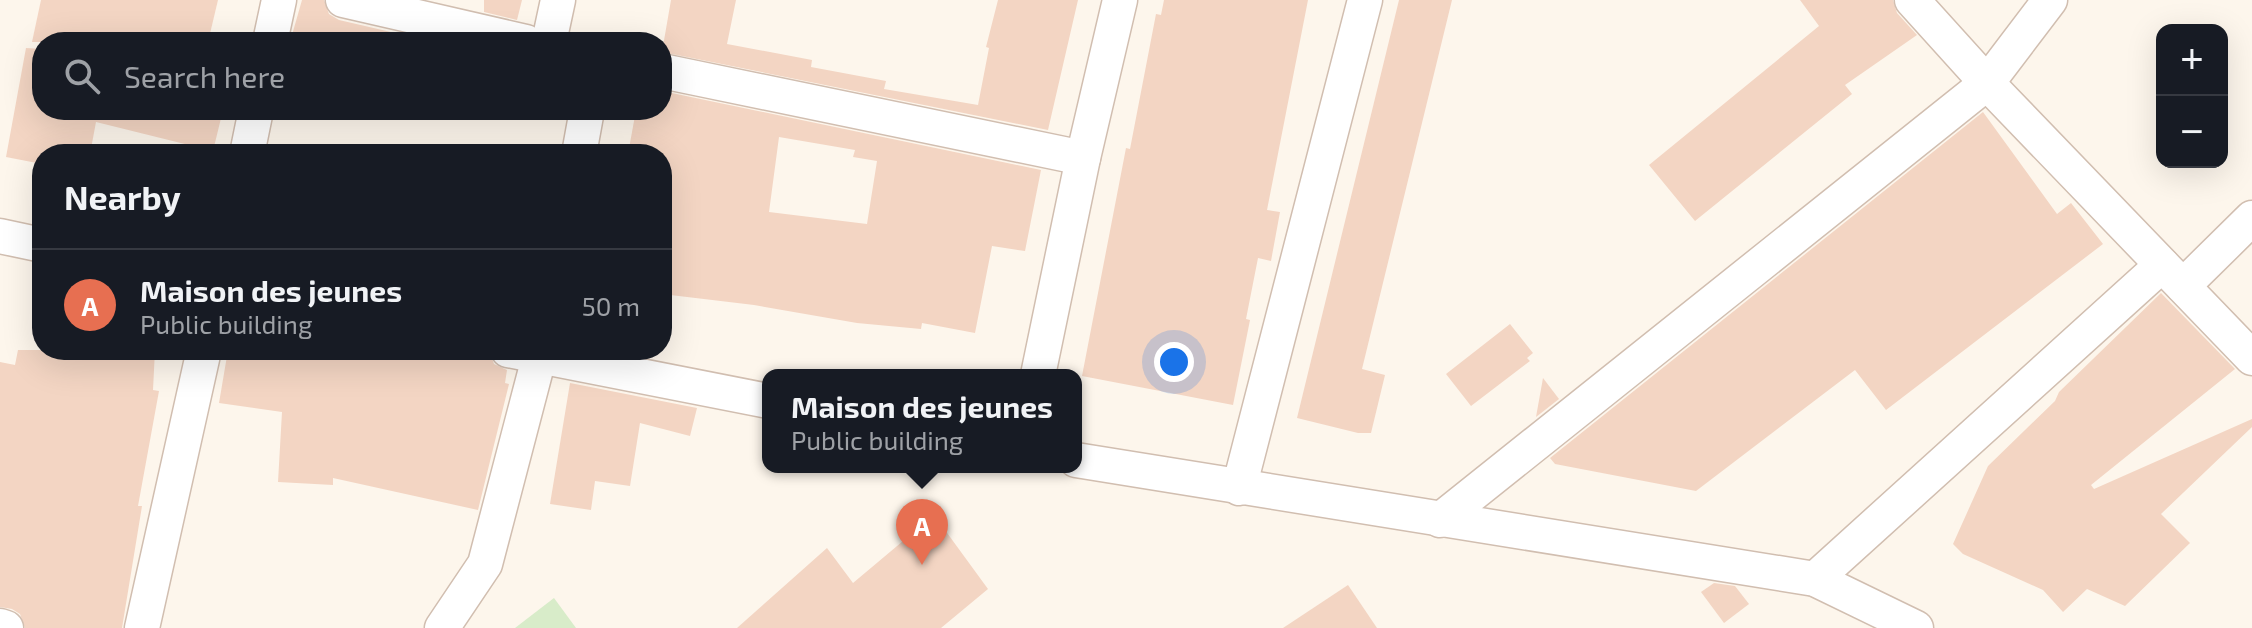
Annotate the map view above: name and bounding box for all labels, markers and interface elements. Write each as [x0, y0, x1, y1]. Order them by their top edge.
map controls [2156, 24, 2228, 168]
button: + [2156, 24, 2228, 96]
search box [32, 32, 672, 120]
icon: search [60, 54, 104, 98]
text: Search here [124, 58, 285, 94]
button: − [2156, 96, 2228, 168]
text: Nearby [64, 176, 181, 217]
text: Maison des jeunes [140, 272, 402, 308]
text: A [82, 290, 98, 321]
text: 50 m [582, 290, 640, 321]
text: Public building [140, 308, 312, 339]
your location [1154, 342, 1194, 382]
popup [762, 369, 1082, 473]
text: Maison des jeunes [791, 388, 1053, 424]
text: Public building [791, 424, 963, 455]
pin: A [896, 499, 948, 565]

